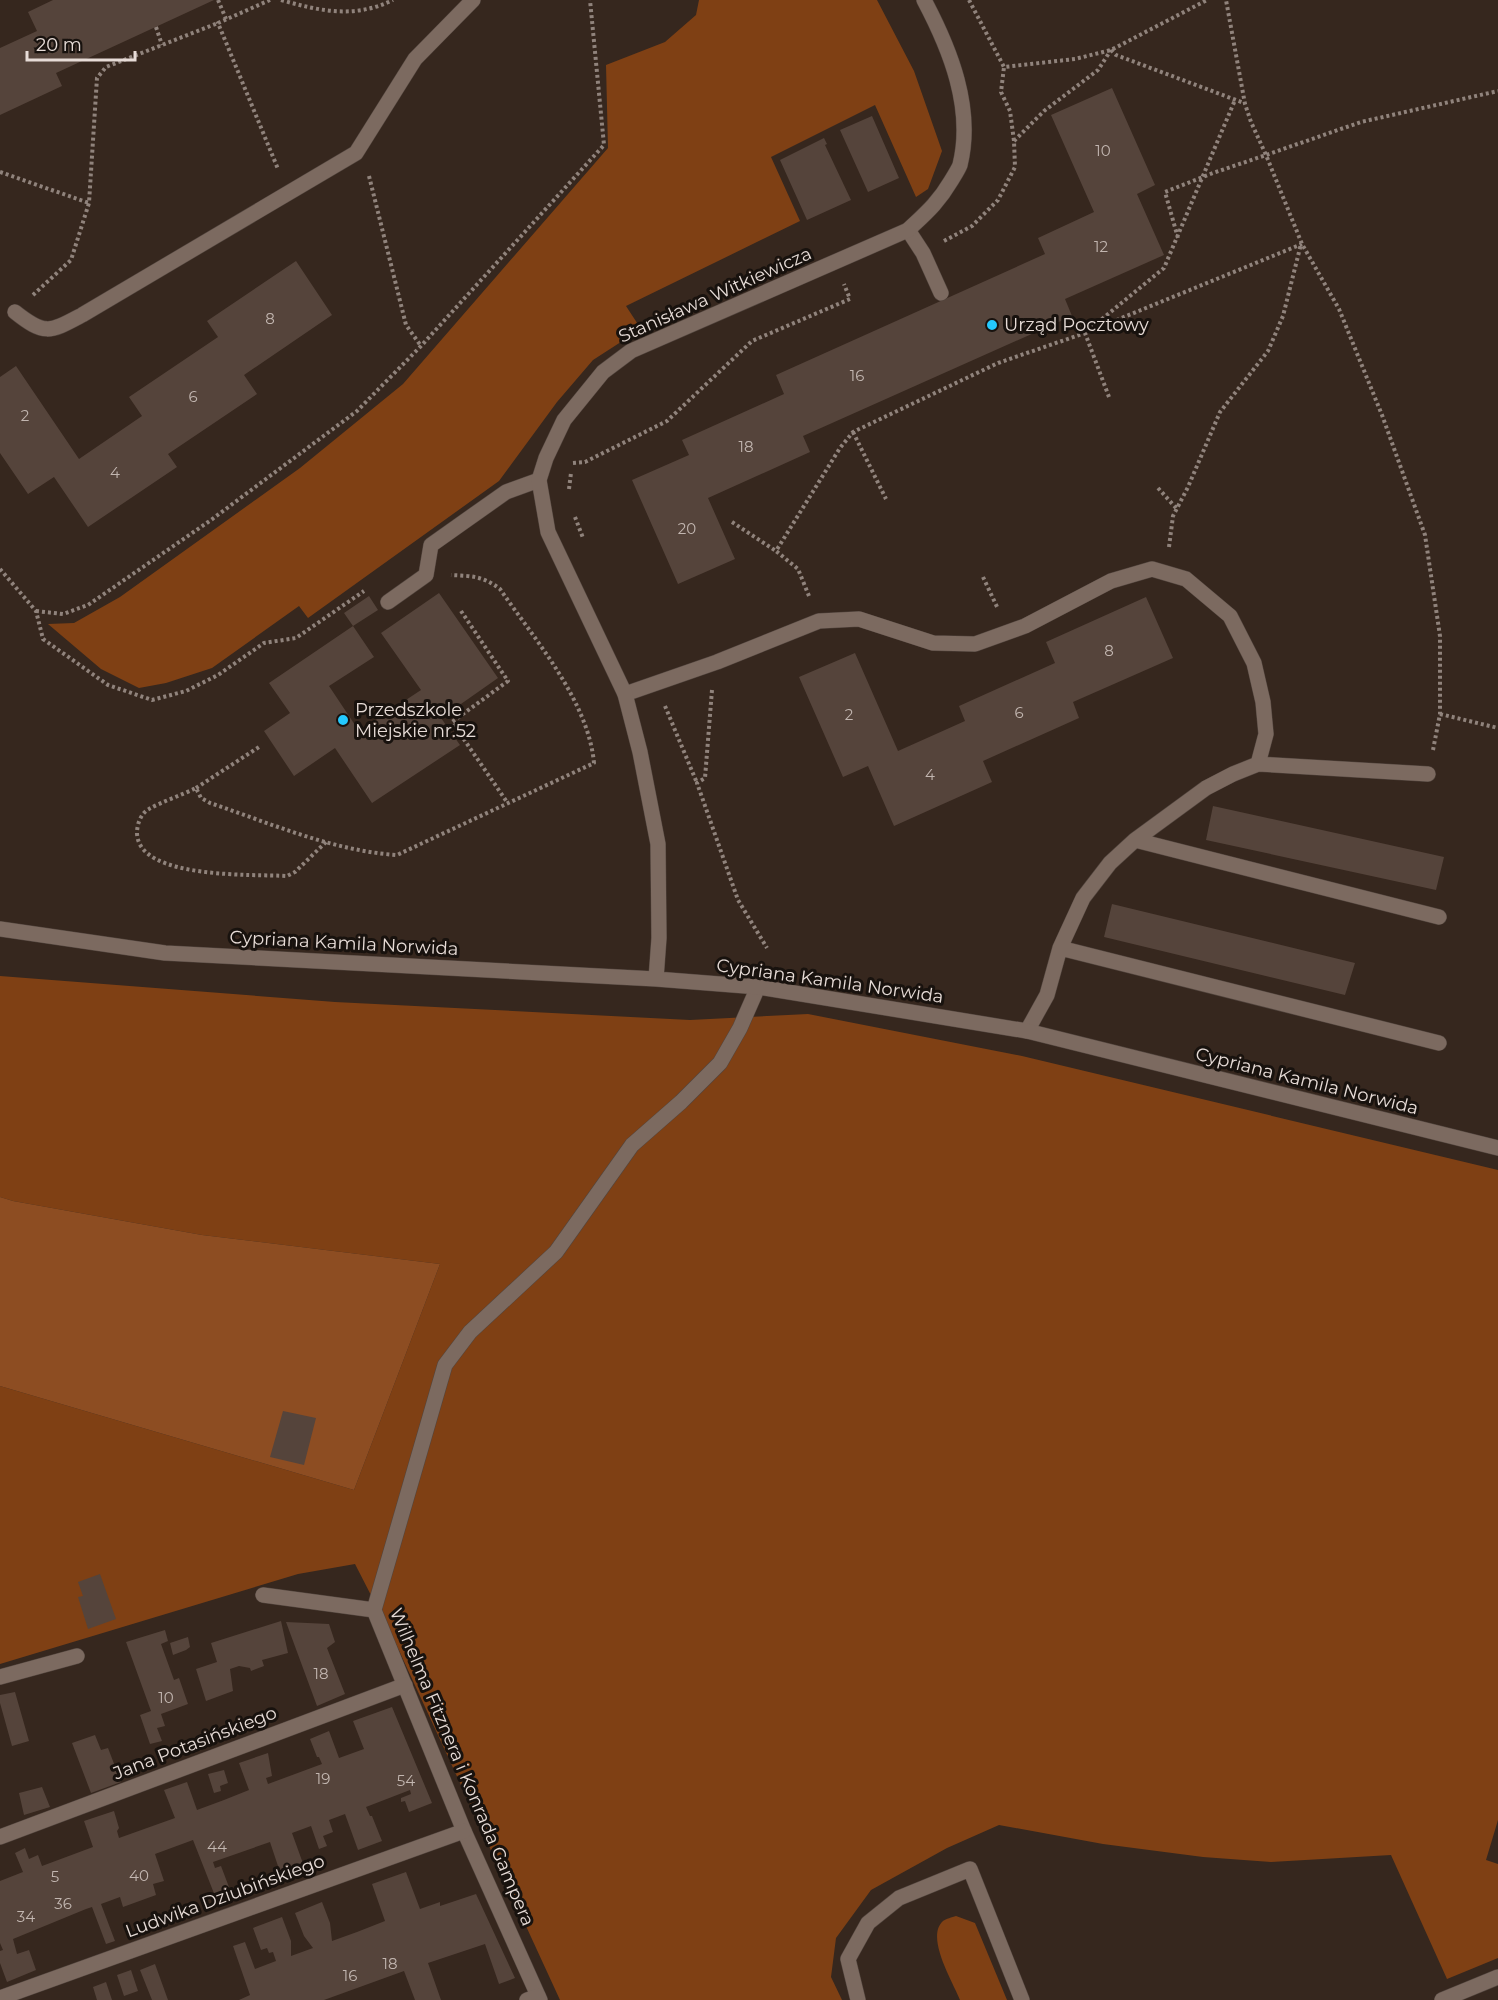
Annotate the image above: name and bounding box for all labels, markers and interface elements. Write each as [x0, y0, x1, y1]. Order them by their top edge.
scale bar [27, 24, 135, 62]
text: 20 m [36, 34, 82, 56]
house number: 10 [1095, 141, 1111, 160]
house number: 12 [1094, 237, 1108, 256]
street label: Stanisława Witkiewicza [615, 242, 815, 348]
house number: 8 [265, 309, 275, 328]
place label: Urząd Pocztowy [1004, 314, 1149, 336]
marker: Urząd Pocztowy [985, 318, 999, 332]
house number: 16 [850, 366, 864, 385]
house number: 6 [188, 387, 198, 406]
house number: 2 [21, 406, 29, 425]
house number: 18 [739, 437, 754, 456]
house number: 4 [110, 463, 120, 482]
house number: 20 [678, 519, 696, 538]
house number: 8 [1104, 641, 1114, 660]
place label: Przedszkole Miejskie nr.52 [355, 699, 476, 742]
house number: 6 [1014, 703, 1024, 722]
house number: 2 [845, 705, 853, 724]
marker: Przedszkole Miejskie nr.52 [336, 713, 350, 727]
house number: 4 [925, 765, 935, 784]
street label: Cypriana Kamila Norwida [229, 926, 459, 960]
street label: Cypriana Kamila Norwida [715, 954, 945, 1008]
street label: Cypriana Kamila Norwida [1193, 1043, 1421, 1119]
street label: Wilhelma Fitznera i Konrada Gampera [385, 1605, 539, 1929]
house number: 18 [314, 1664, 329, 1683]
house number: 10 [158, 1688, 174, 1707]
street label: Jana Potasińskiego [109, 1702, 280, 1785]
house number: 19 [316, 1769, 330, 1788]
house number: 54 [397, 1771, 415, 1790]
house number: 44 [207, 1837, 227, 1856]
street label: Ludwika Dziubińskiego [122, 1850, 328, 1942]
house number: 40 [129, 1866, 149, 1885]
house number: 5 [51, 1867, 59, 1886]
house number: 36 [54, 1894, 72, 1913]
house number: 34 [17, 1907, 35, 1926]
house number: 18 [383, 1954, 398, 1973]
house number: 16 [343, 1966, 357, 1985]

